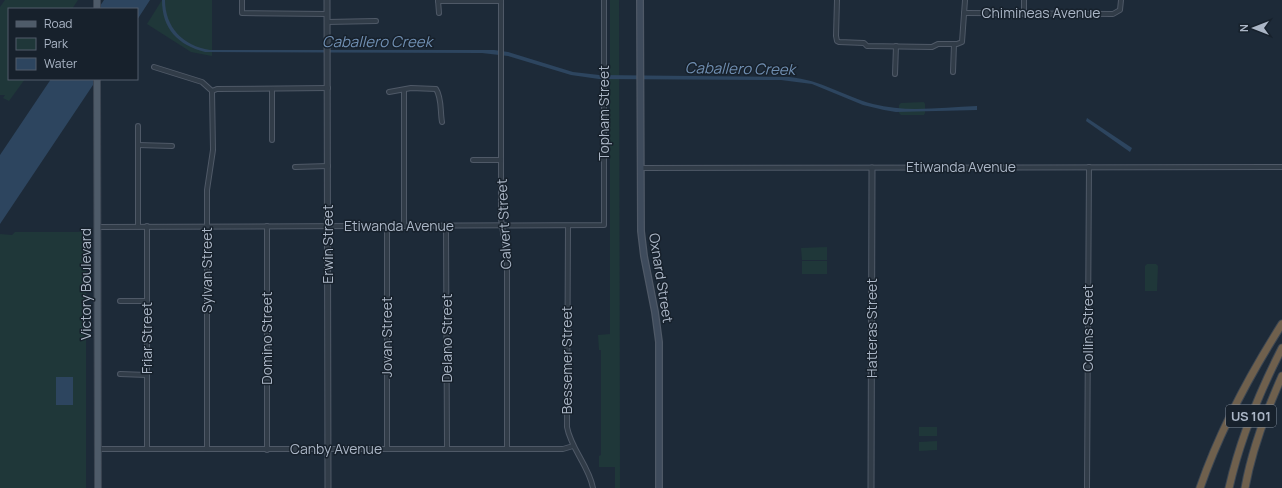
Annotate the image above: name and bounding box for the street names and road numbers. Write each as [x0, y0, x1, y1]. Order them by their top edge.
street label: Chimineas Avenue [982, 3, 1100, 22]
street label: Topham Street [594, 65, 613, 161]
street label: Etiwanda Avenue [906, 157, 1016, 176]
street label: Calvert Street [492, 178, 515, 270]
street label: Erwin Street [318, 204, 337, 284]
street label: Etiwanda Avenue [344, 216, 454, 235]
street label: Sylvan Street [197, 227, 216, 313]
street label: Victory Boulevard [76, 228, 95, 340]
street label: Oxnard Street [645, 232, 678, 324]
street label: Hatteras Street [862, 278, 881, 378]
street label: Collins Street [1078, 284, 1097, 372]
street label: Domino Street [257, 291, 276, 385]
street label: Delano Street [437, 293, 456, 383]
street label: Jovan Street [377, 296, 396, 378]
street label: Friar Street [137, 302, 156, 374]
street label: Bessemer Street [557, 305, 576, 414]
road number: US 101 [1226, 405, 1276, 427]
street label: Canby Avenue [290, 439, 382, 458]

